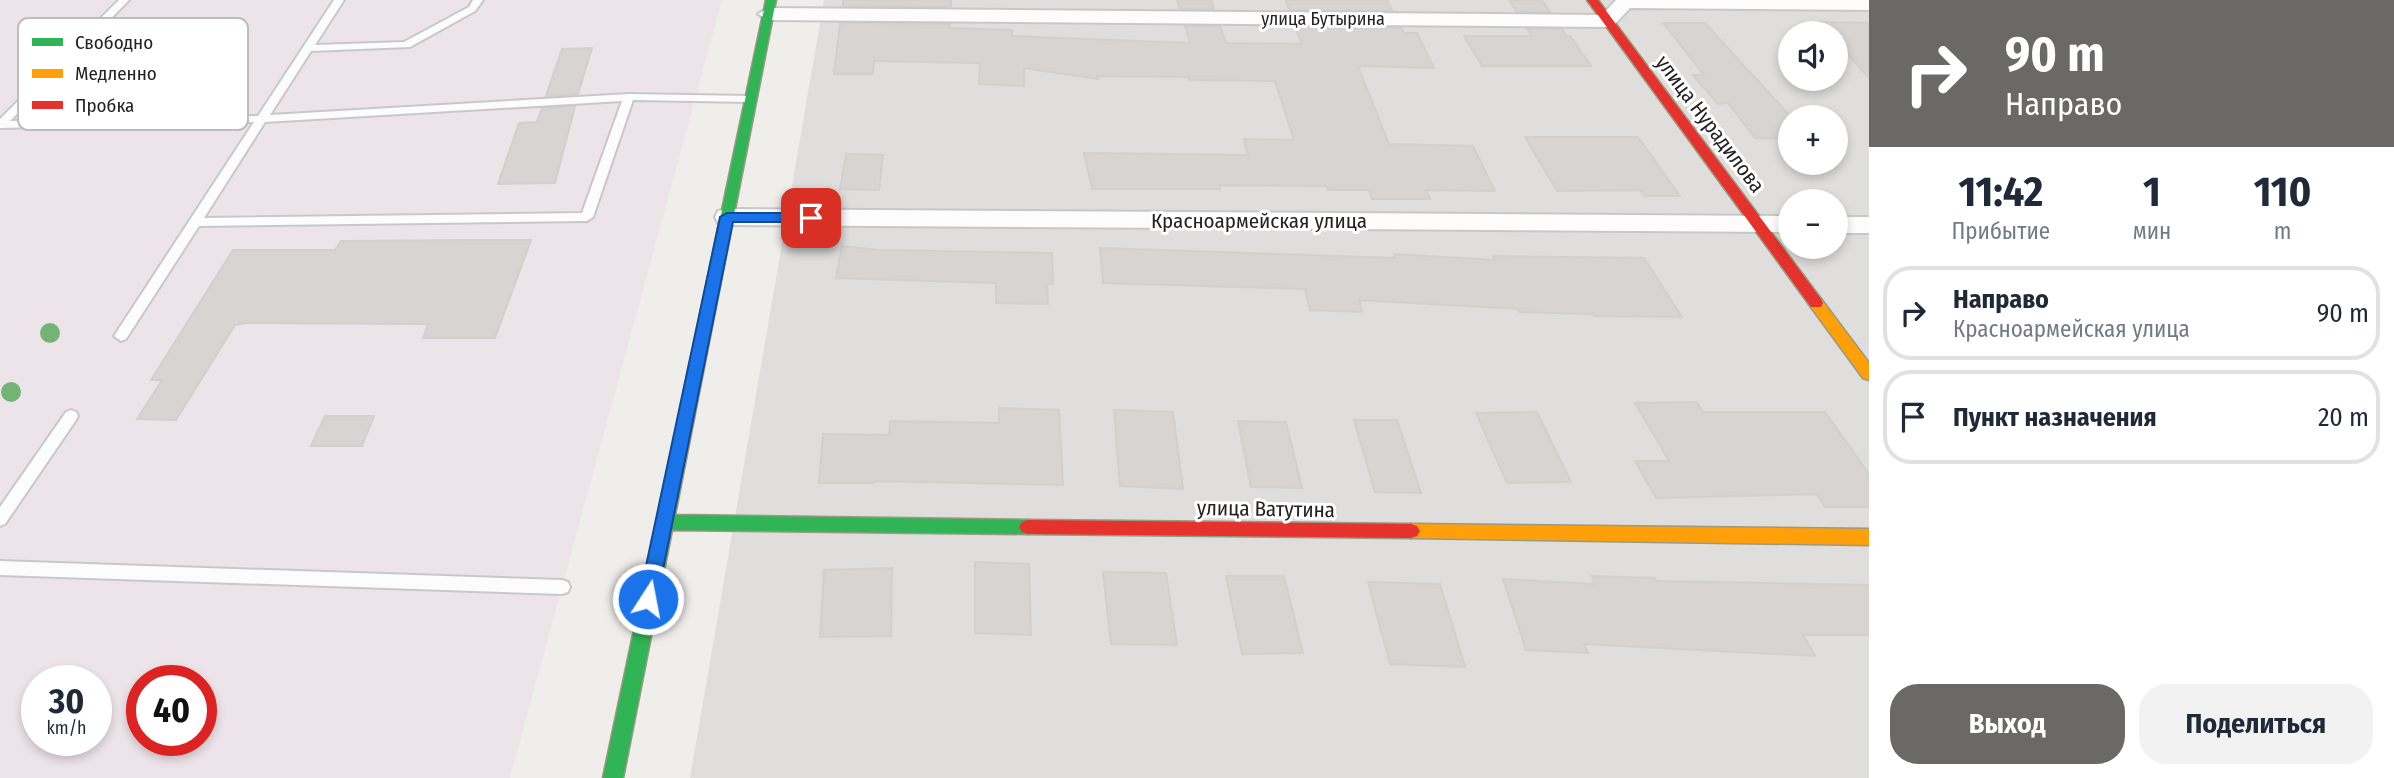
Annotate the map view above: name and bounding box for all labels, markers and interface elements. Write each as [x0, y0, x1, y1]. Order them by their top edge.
street label: улица Бутырина [1261, 8, 1385, 30]
legend [18, 18, 248, 130]
map controls [1778, 21, 1848, 259]
button: sound [1778, 21, 1848, 91]
text: 90 m [2005, 25, 2105, 84]
icon: right [1890, 28, 1981, 119]
text: Свободно [75, 31, 153, 54]
street label: улица Нурадилова [1650, 50, 1770, 198]
text: Медленно [75, 62, 157, 85]
text: Направо [2005, 85, 2122, 123]
text: Пробка [75, 94, 134, 117]
button: + [1778, 105, 1848, 175]
text: 11:42 [1958, 167, 2043, 217]
text: 1 [2143, 167, 2161, 217]
text: 110 [2254, 167, 2311, 217]
pin [781, 188, 841, 248]
button: − [1778, 189, 1848, 259]
icon: arrive [792, 199, 830, 237]
street label: Красноармейская улица [1151, 208, 1367, 234]
text: Прибытие [1951, 217, 2050, 245]
text: мин [2133, 217, 2171, 245]
text: m [2274, 217, 2291, 245]
text: Направо [1953, 284, 2049, 315]
icon: right [1894, 294, 1932, 332]
text: 90 m [2317, 298, 2369, 329]
text: Красноармейская улица [1953, 315, 2190, 343]
icon: arrive [1894, 398, 1932, 436]
text: Пункт назначения [1953, 402, 2157, 433]
text: 20 m [2318, 402, 2369, 433]
street label: улица Ватутина [1197, 495, 1335, 523]
position arrow [611, 562, 685, 636]
speed limit sign: 40 [126, 665, 217, 756]
text: 30 [49, 680, 84, 722]
button: Выход [1890, 684, 2125, 764]
button: Поделиться [2139, 684, 2373, 764]
text: km/h [46, 717, 87, 739]

